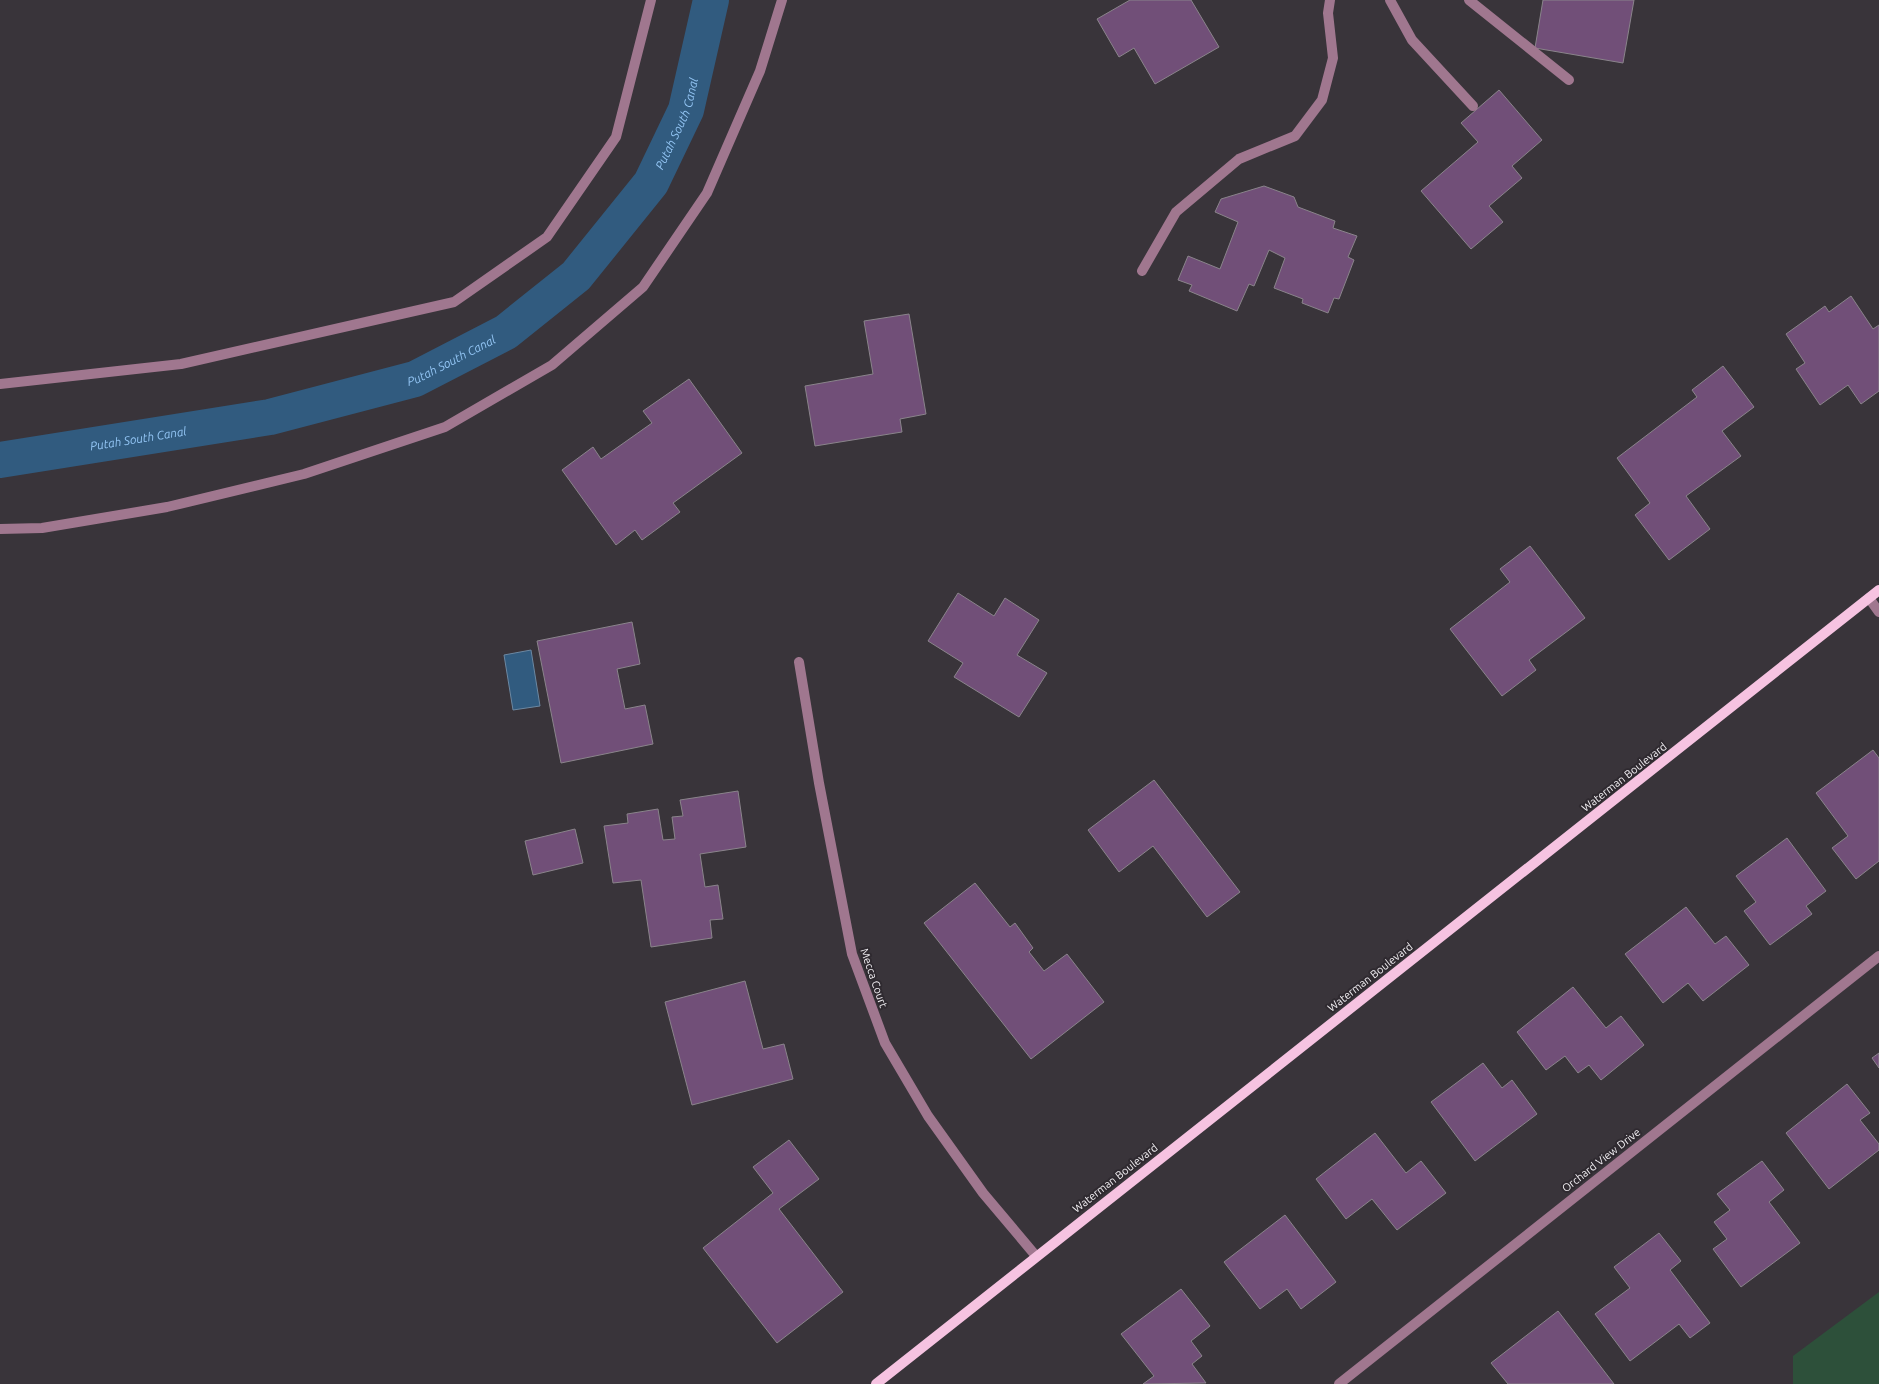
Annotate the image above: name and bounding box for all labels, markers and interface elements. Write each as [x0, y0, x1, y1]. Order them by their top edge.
water label: Putah South Canal [652, 76, 700, 171]
water label: Putah South Canal [406, 332, 498, 387]
water label: Putah South Canal [89, 424, 188, 452]
street label: Waterman Boulevard [1579, 740, 1669, 814]
street label: Waterman Boulevard [1325, 940, 1415, 1014]
street label: Mecca Court [858, 947, 890, 1010]
street label: Orchard View Drive [1559, 1126, 1643, 1194]
street label: Waterman Boulevard [1070, 1141, 1160, 1215]

